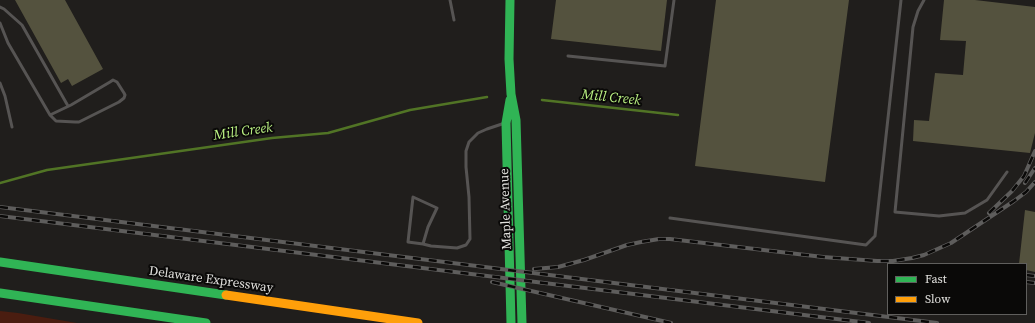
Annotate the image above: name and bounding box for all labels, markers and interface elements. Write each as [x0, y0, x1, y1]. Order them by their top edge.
water label: Mill Creek [580, 87, 642, 109]
water label: Mill Creek [212, 120, 274, 144]
street label: Maple Avenue [497, 168, 515, 250]
legend [887, 263, 1027, 315]
street label: Delaware Expressway [148, 264, 274, 296]
text: Fast [925, 271, 947, 287]
text: Slow [925, 291, 950, 307]

